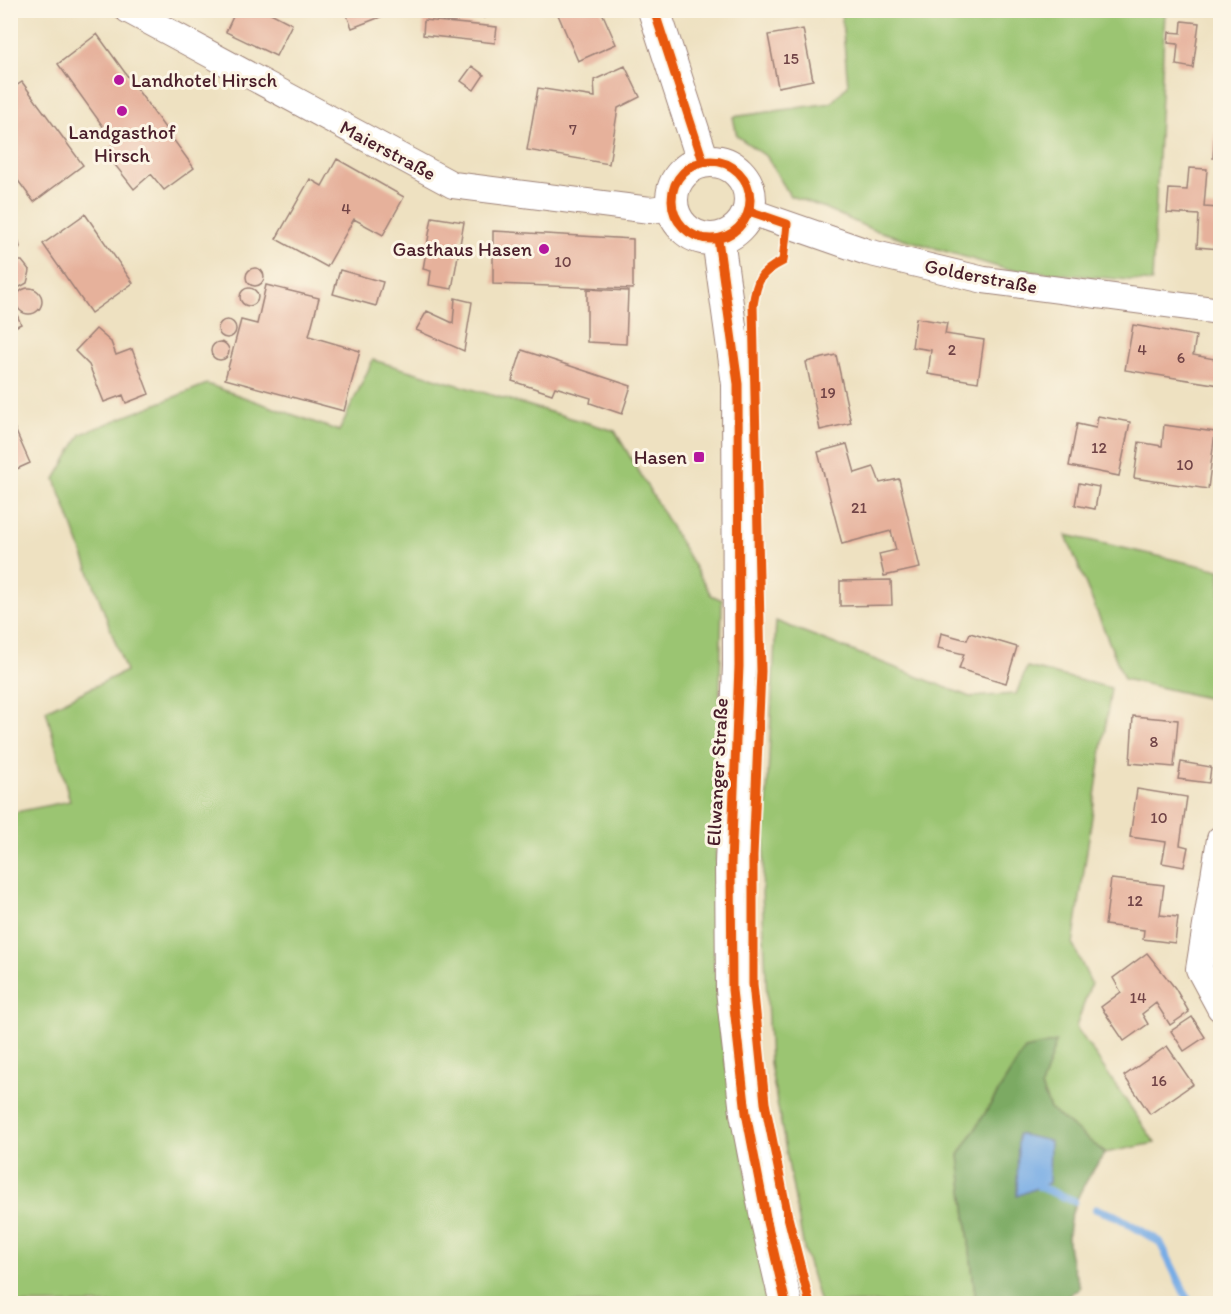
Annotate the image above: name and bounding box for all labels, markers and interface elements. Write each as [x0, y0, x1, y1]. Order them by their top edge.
house number: 15 [783, 49, 799, 68]
place label: Landhotel Hirsch [131, 68, 278, 92]
marker: Landhotel Hirsch [112, 73, 126, 87]
marker: Landgasthof Hirsch [115, 104, 129, 118]
street label: Maierstraße [336, 115, 440, 185]
place label: Landgasthof Hirsch [68, 120, 176, 167]
house number: 7 [569, 120, 577, 139]
house number: 4 [341, 199, 351, 218]
place label: Gasthaus Hasen [392, 237, 532, 261]
marker: Gasthaus Hasen [537, 242, 551, 256]
house number: 10 [554, 252, 572, 271]
street label: Golderstraße [923, 253, 1039, 299]
house number: 2 [948, 340, 957, 359]
house number: 4 [1137, 340, 1147, 359]
house number: 6 [1177, 348, 1185, 367]
house number: 19 [820, 383, 836, 402]
house number: 12 [1091, 438, 1108, 457]
place label: Hasen [634, 445, 687, 469]
marker: Hasen [692, 450, 706, 464]
house number: 10 [1176, 455, 1194, 474]
house number: 21 [851, 498, 867, 517]
street label: Ellwanger Straße [701, 697, 733, 847]
house number: 8 [1150, 732, 1159, 751]
house number: 10 [1150, 808, 1168, 827]
house number: 12 [1127, 891, 1144, 910]
house number: 14 [1129, 988, 1147, 1007]
house number: 16 [1151, 1071, 1167, 1090]

